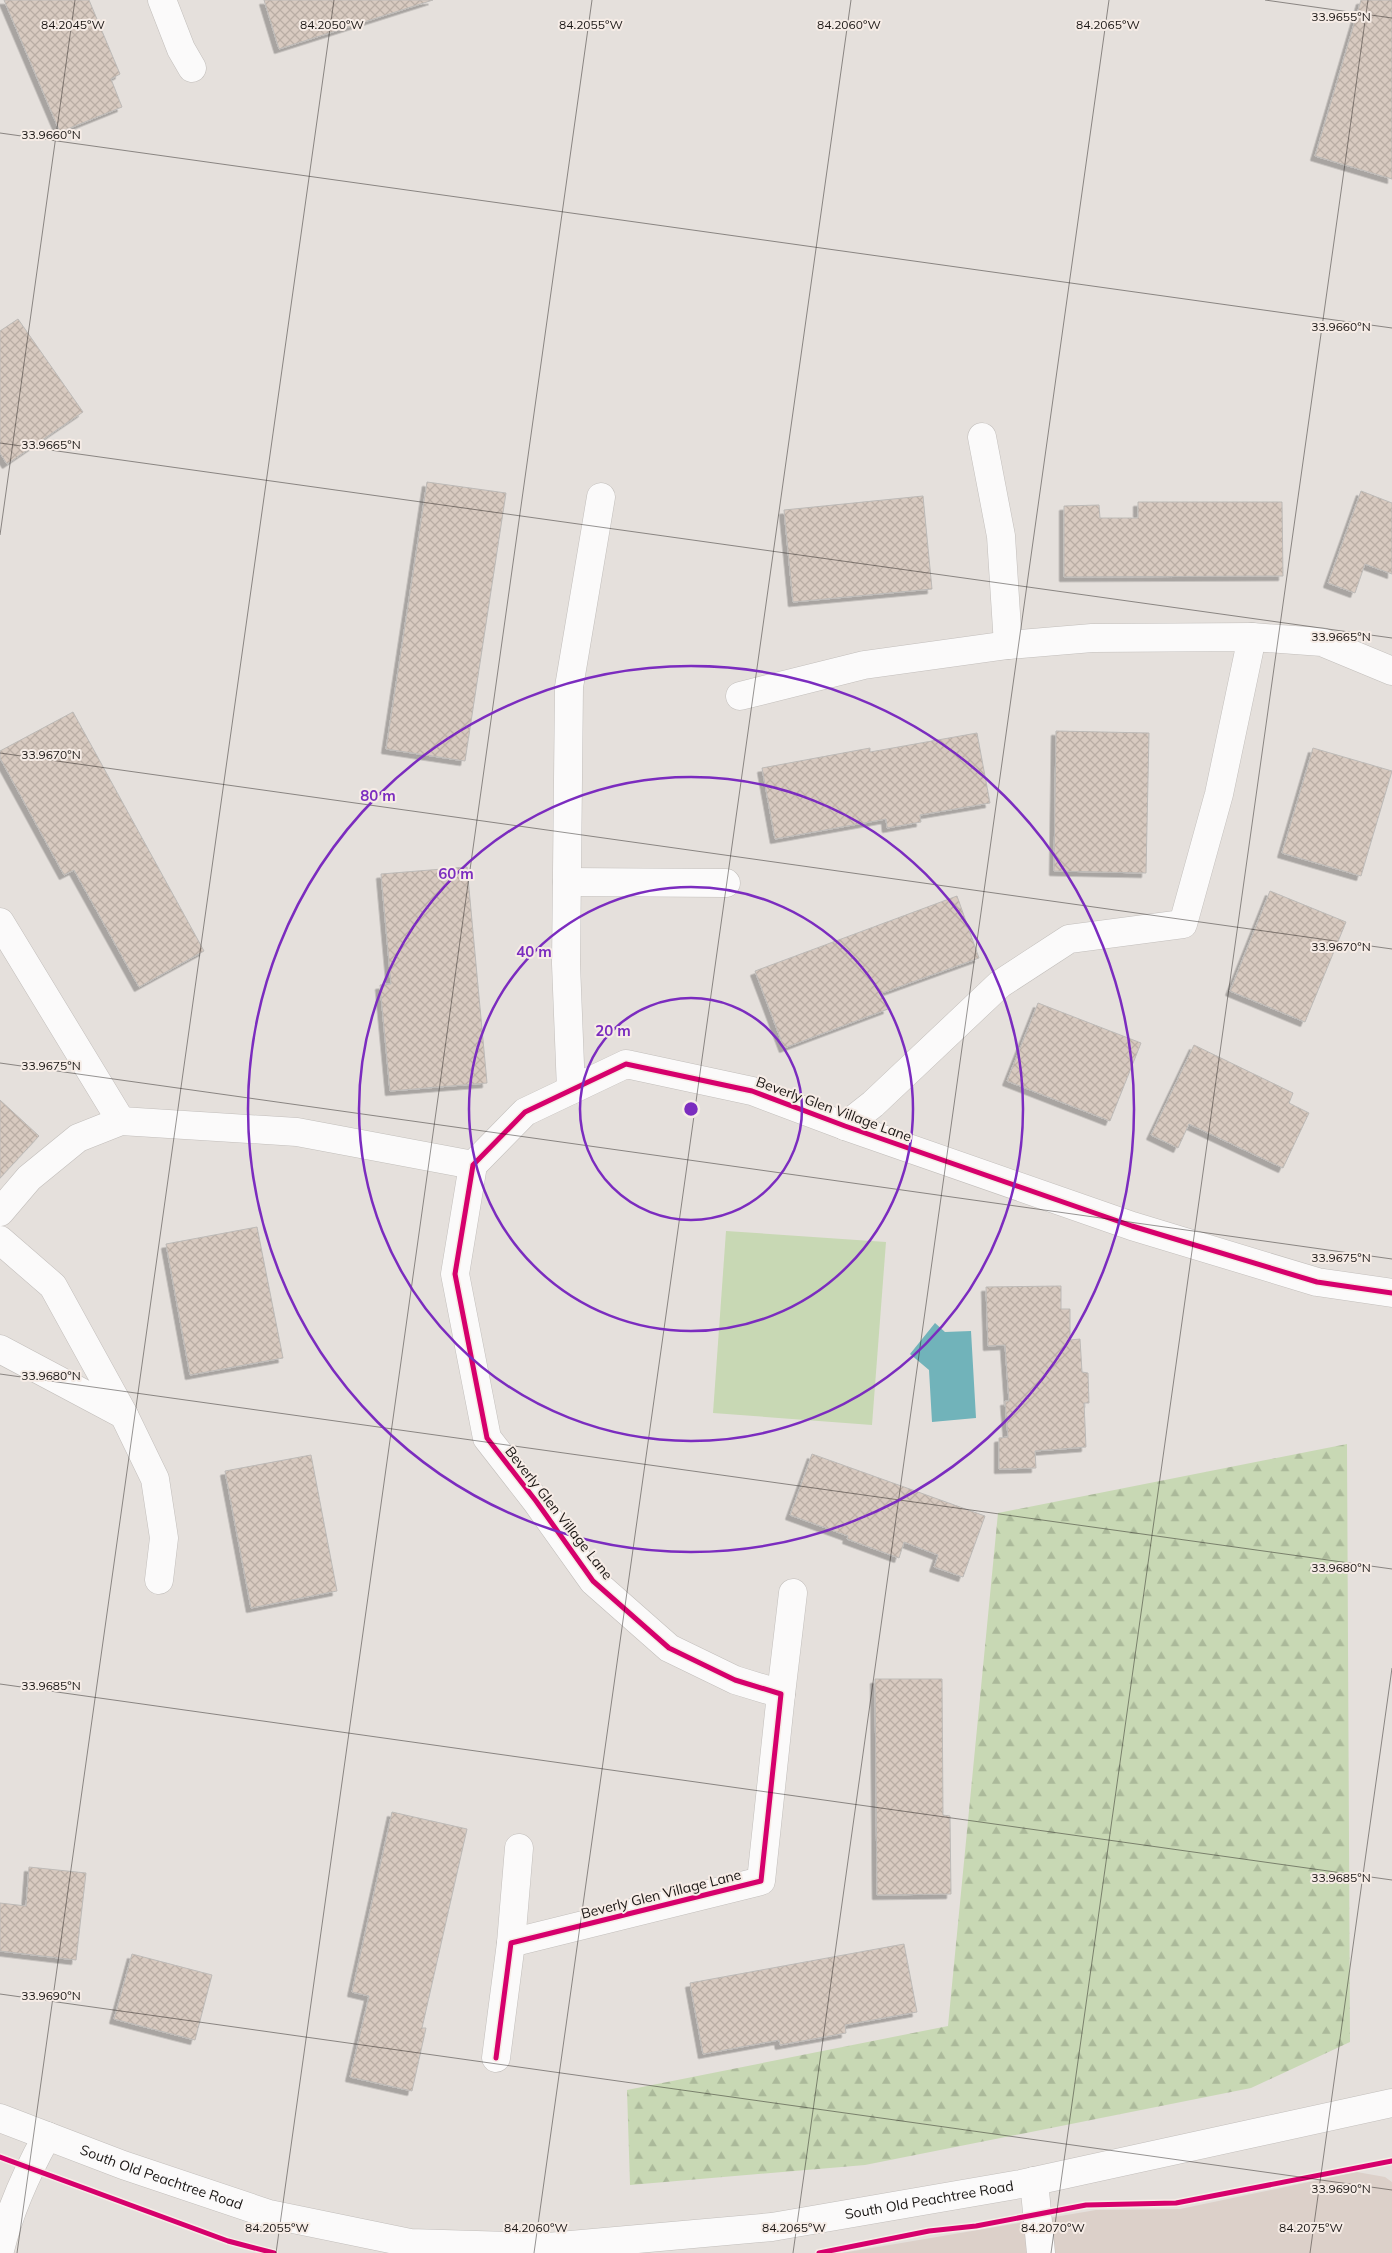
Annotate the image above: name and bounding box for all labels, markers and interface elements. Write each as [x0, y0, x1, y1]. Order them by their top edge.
text: 33.9655°N [1311, 9, 1371, 24]
text: 84.2045°W [41, 17, 105, 32]
text: 84.2050°W [300, 17, 364, 32]
text: 84.2055°W [559, 17, 623, 32]
text: 84.2060°W [817, 17, 881, 32]
text: 84.2065°W [1076, 17, 1140, 32]
text: 33.9660°N [21, 127, 81, 142]
text: 33.9660°N [1311, 319, 1371, 334]
text: 33.9665°N [21, 437, 81, 452]
text: 33.9665°N [1311, 629, 1371, 644]
text: 33.9670°N [21, 747, 81, 762]
text: 80 m [360, 786, 396, 805]
text: 60 m [438, 864, 474, 883]
text: 33.9670°N [1311, 939, 1371, 954]
text: 40 m [516, 942, 552, 961]
text: 20 m [595, 1021, 631, 1040]
text: 33.9675°N [21, 1058, 81, 1073]
street label: Beverly Glen Village Lane [754, 1072, 914, 1146]
centre of rings [682, 1100, 700, 1118]
text: 33.9675°N [1311, 1250, 1371, 1265]
text: 33.9680°N [21, 1368, 81, 1383]
street label: Beverly Glen Village Lane [501, 1443, 617, 1583]
text: 33.9680°N [1311, 1560, 1371, 1575]
text: 33.9685°N [21, 1678, 81, 1693]
street label: Beverly Glen Village Lane [579, 1865, 743, 1923]
text: 33.9685°N [1311, 1870, 1371, 1885]
text: 33.9690°N [21, 1988, 81, 2003]
street label: South Old Peachtree Road [78, 2140, 245, 2214]
street label: South Old Peachtree Road [843, 2176, 1015, 2223]
text: 33.9690°N [1311, 2181, 1371, 2196]
text: 84.2055°W [245, 2220, 309, 2235]
text: 84.2060°W [504, 2220, 568, 2235]
text: 84.2065°W [762, 2220, 826, 2235]
text: 84.2070°W [1021, 2220, 1085, 2235]
text: 84.2075°W [1279, 2220, 1343, 2235]

